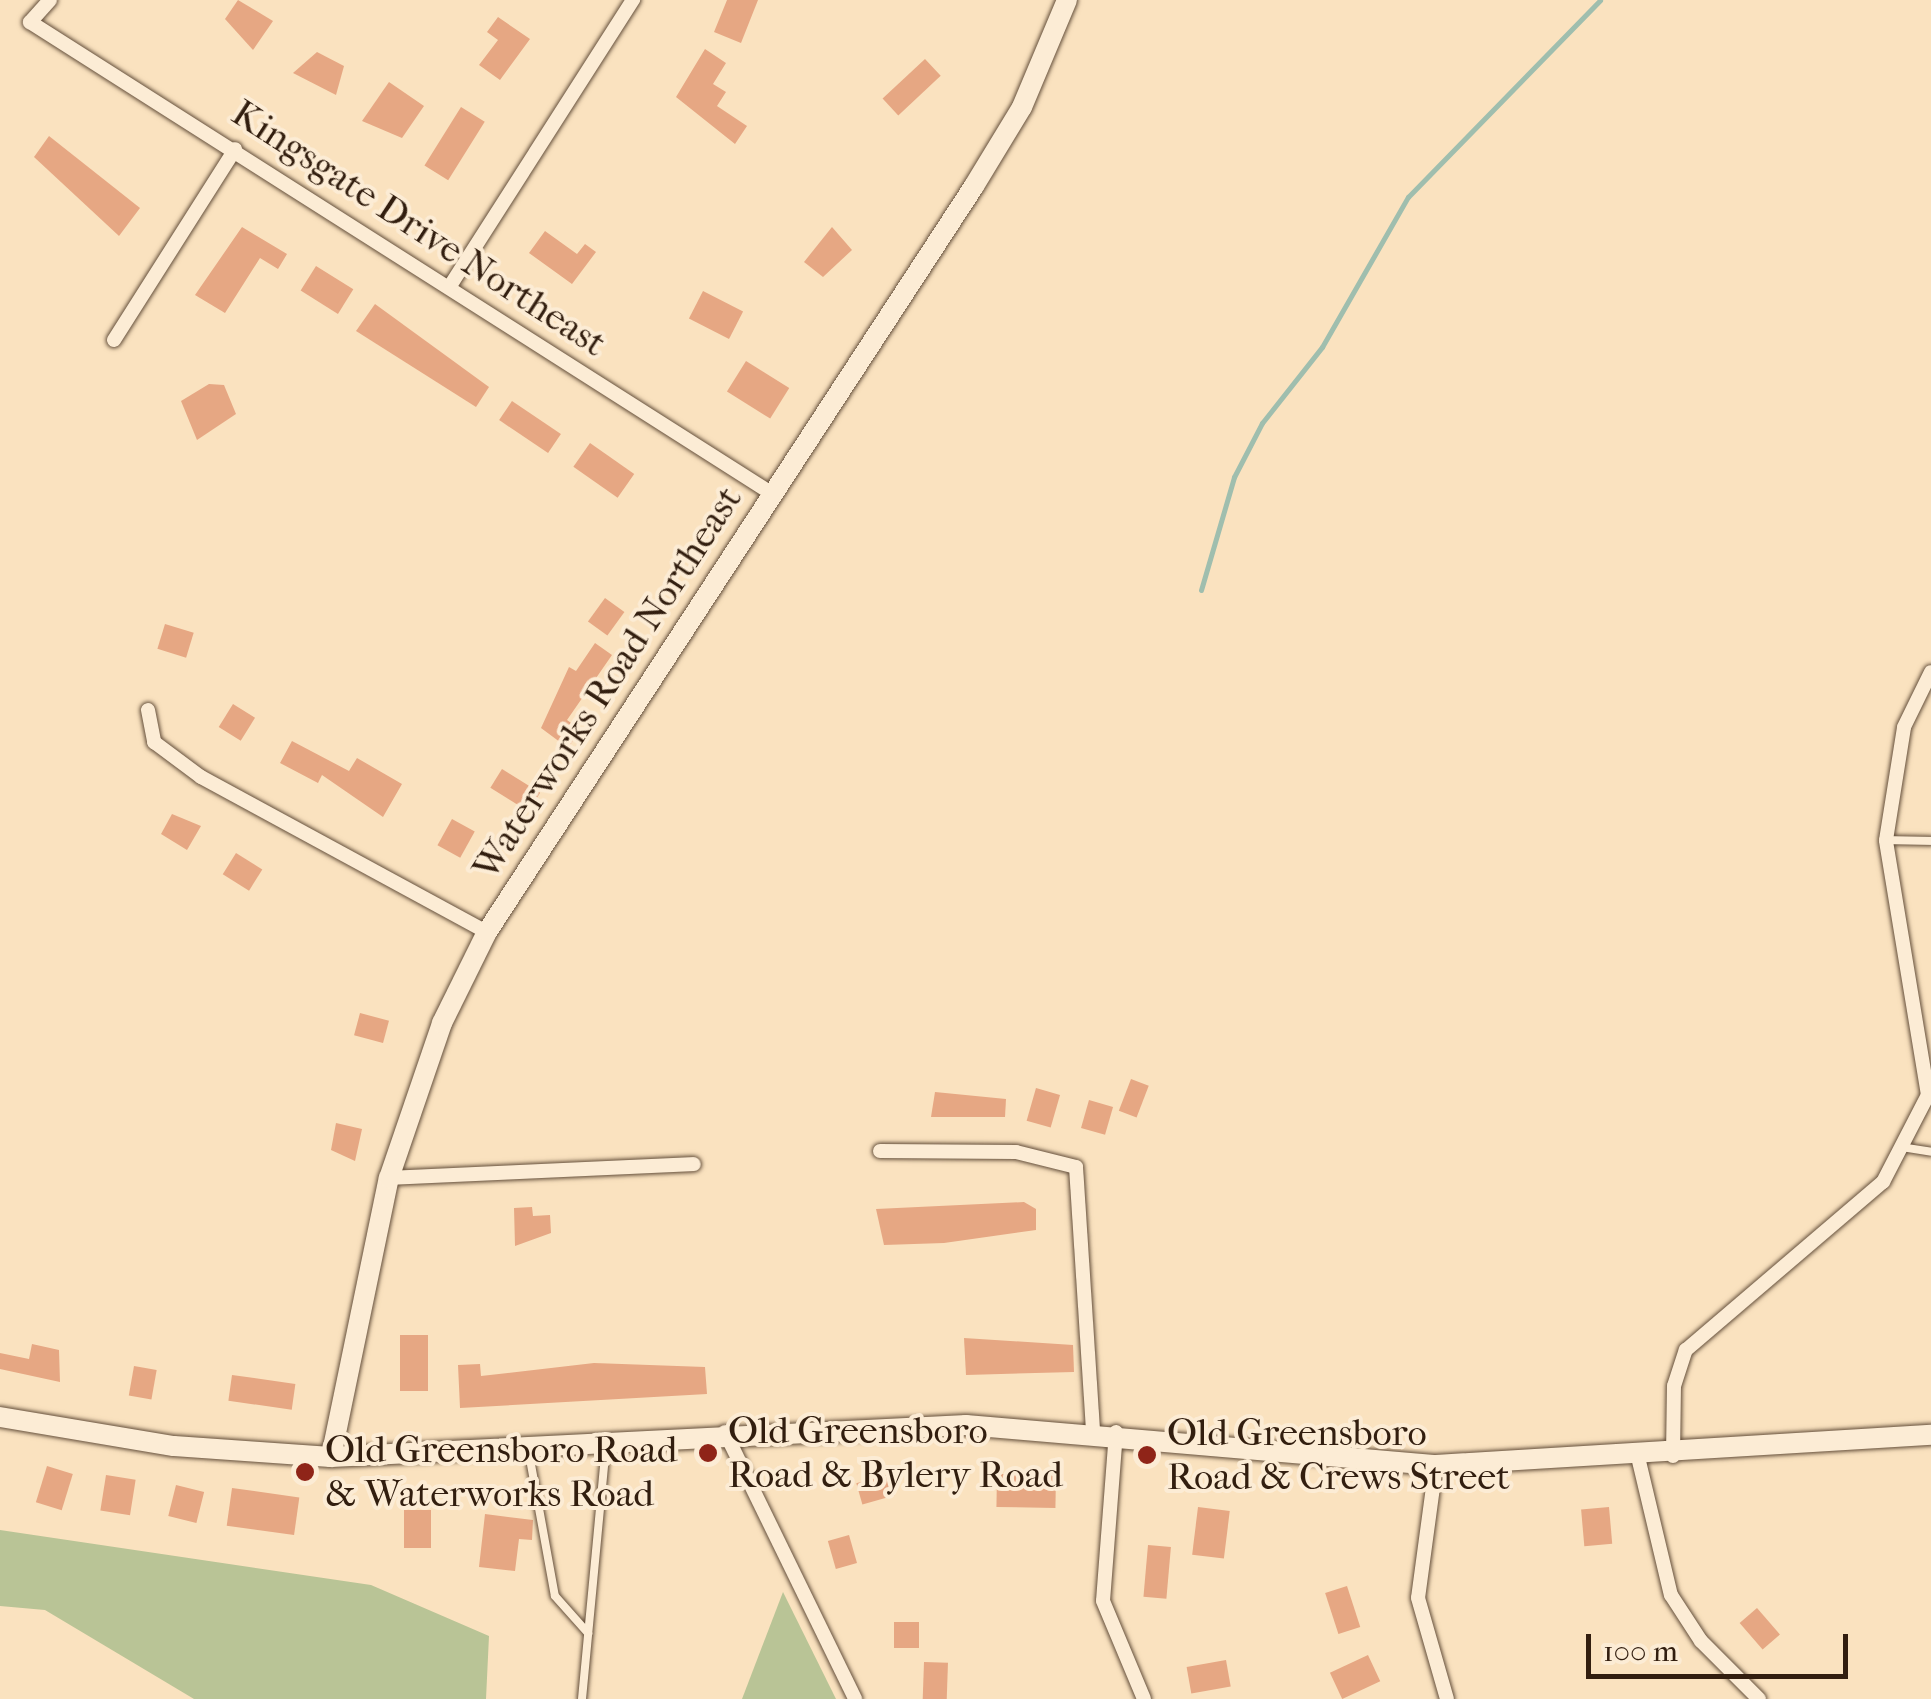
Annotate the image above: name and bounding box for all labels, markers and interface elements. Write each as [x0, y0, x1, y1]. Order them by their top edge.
street label: Kingsgate Drive Northeast [223, 90, 615, 366]
street label: Waterworks Road Northeast [463, 478, 751, 888]
place label: Old Greensboro Road & Bylery Road [728, 1408, 1063, 1498]
place label: Old Greensboro Road & Crews Street [1167, 1410, 1510, 1500]
place label: Old Greensboro Road & Waterworks Road [325, 1427, 678, 1516]
marker: Old Greensboro Road & Bylery Road [697, 1442, 719, 1464]
marker: Old Greensboro Road & Crews Street [1136, 1444, 1158, 1466]
marker: Old Greensboro Road & Waterworks Road [294, 1461, 316, 1483]
scale bar [1591, 1614, 1854, 1676]
text: 100 m [1603, 1634, 1678, 1669]

